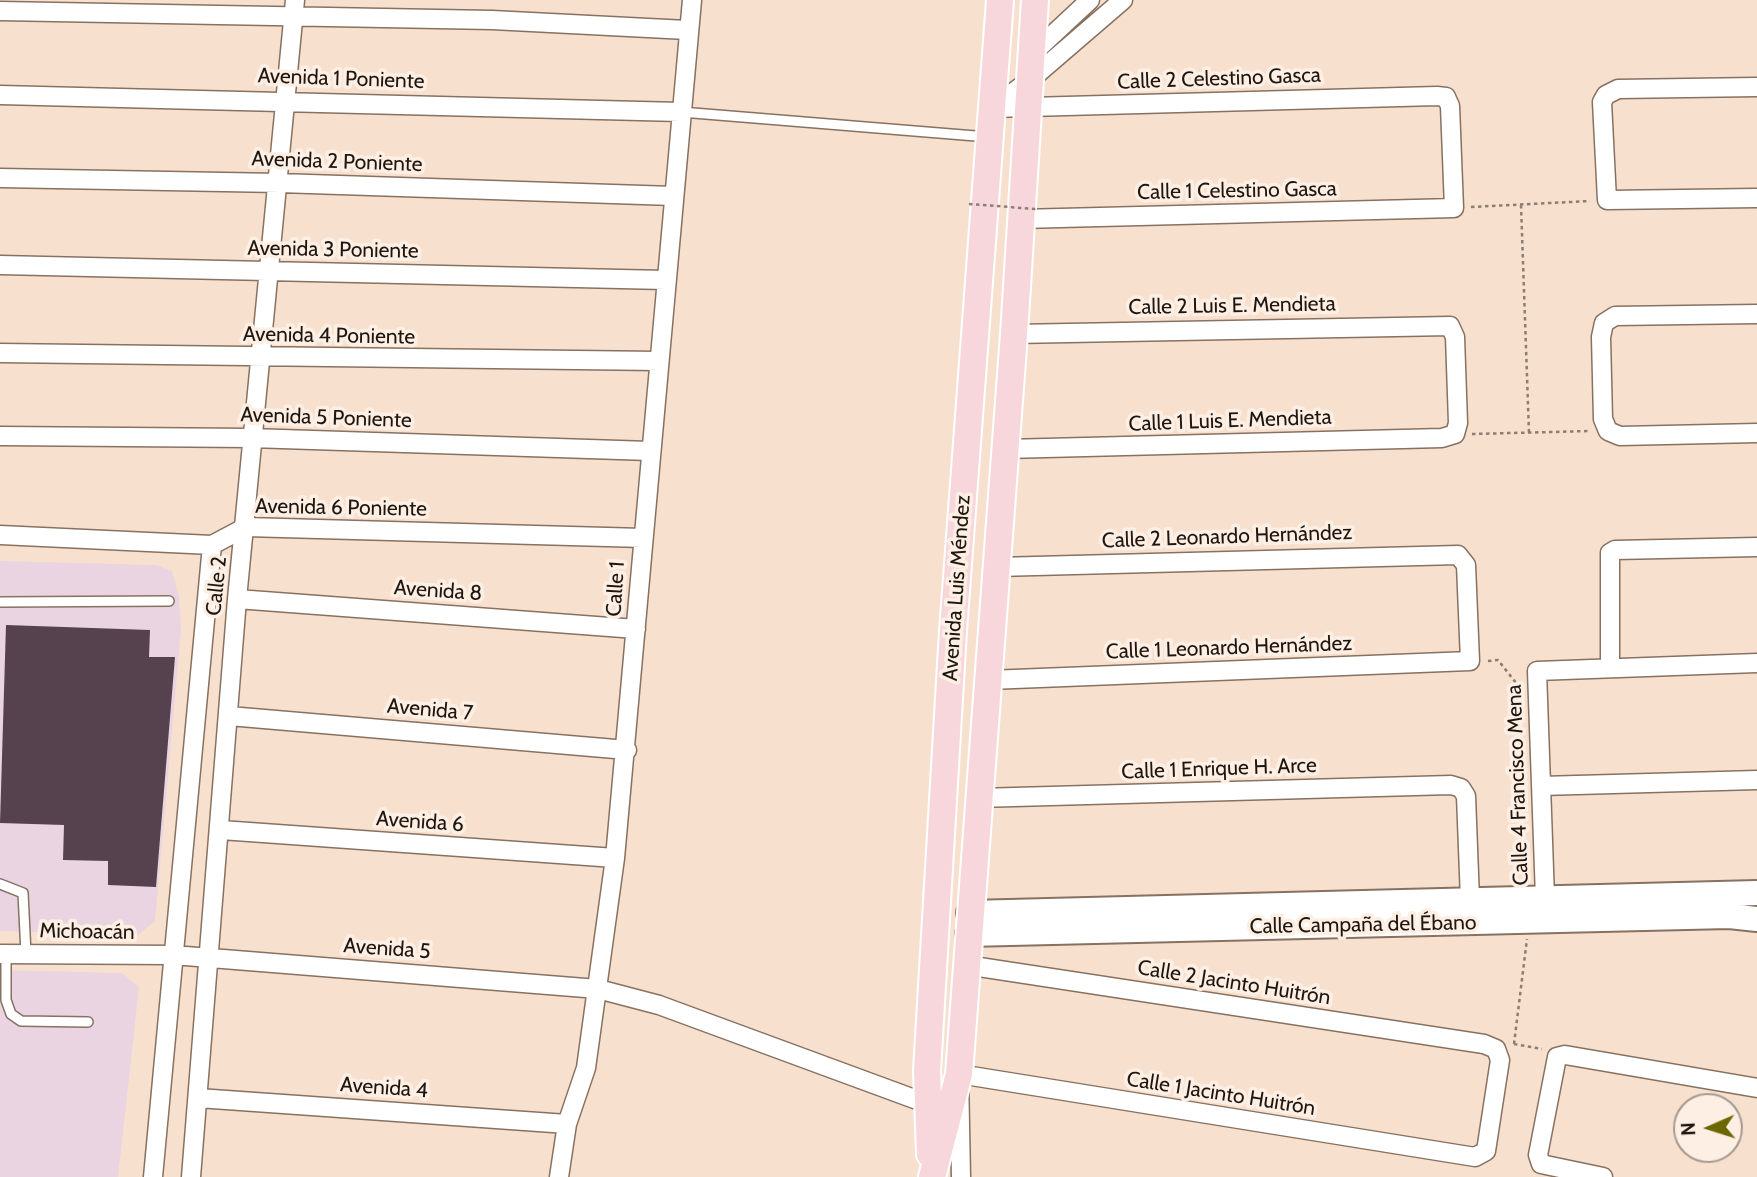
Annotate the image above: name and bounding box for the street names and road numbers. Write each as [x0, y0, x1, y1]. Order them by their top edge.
street label: Avenida 1 Poniente [257, 63, 425, 95]
street label: Calle 2 Celestino Gasca [1117, 63, 1321, 95]
street label: Avenida 2 Poniente [251, 146, 423, 178]
street label: Calle 1 Celestino Gasca [1137, 177, 1337, 205]
street label: Avenida 3 Poniente [247, 236, 419, 264]
street label: Calle 2 Luis E. Mendieta [1128, 292, 1336, 320]
street label: Avenida 4 Poniente [243, 322, 415, 350]
street label: Avenida 5 Poniente [240, 402, 412, 434]
street label: Calle 1 Luis E. Mendieta [1128, 405, 1332, 437]
street label: Avenida 6 Poniente [255, 494, 427, 522]
street label: Avenida Luis Méndez [938, 494, 976, 682]
street label: Calle 2 Leonardo Hernández [1101, 520, 1353, 554]
street label: Calle 2 [201, 555, 233, 617]
street label: Calle 1 [602, 561, 630, 617]
street label: Avenida 8 [393, 575, 483, 607]
street label: Calle 1 Leonardo Hernández [1105, 631, 1353, 665]
street label: Calle 4 Francisco Mena [1502, 684, 1534, 886]
street label: Avenida 7 [386, 694, 474, 726]
street label: Calle 1 Enrique H. Arce [1121, 753, 1317, 785]
street label: Avenida 6 [375, 806, 465, 838]
street label: Calle Campaña del Ébano [1249, 910, 1477, 940]
street label: Michoacán [39, 919, 135, 945]
street label: Avenida 5 [343, 933, 431, 965]
street label: Calle 2 Jacinto Huitrón [1136, 955, 1332, 1011]
street label: Calle 1 Jacinto Huitrón [1125, 1067, 1317, 1121]
street label: Avenida 4 [339, 1072, 429, 1104]

